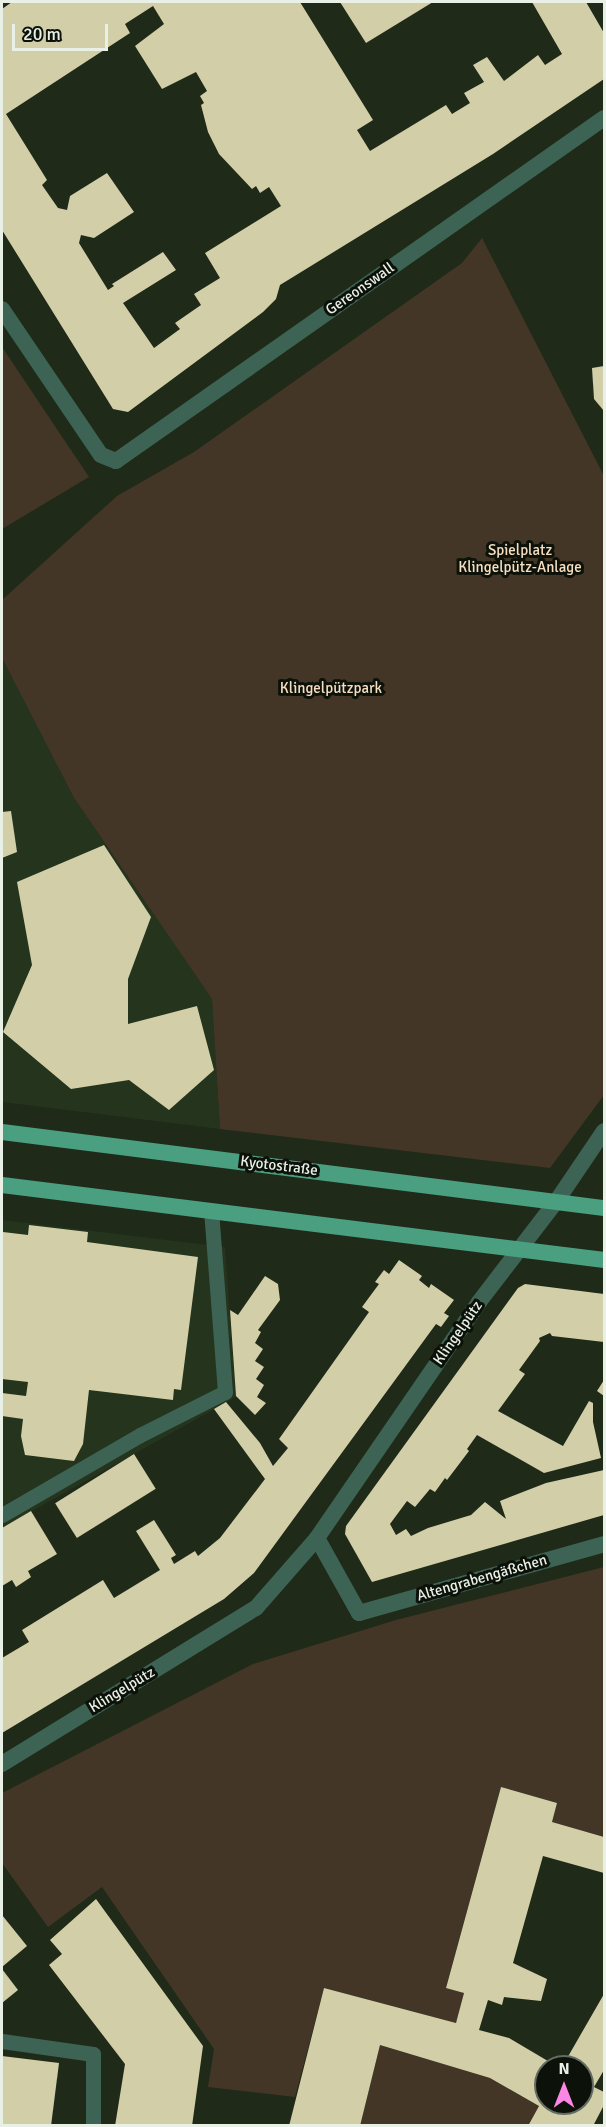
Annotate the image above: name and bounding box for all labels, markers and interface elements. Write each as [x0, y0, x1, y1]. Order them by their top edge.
scale bar [15, 12, 111, 50]
text: 20 m [23, 23, 61, 45]
street label: Gereonswall [322, 259, 398, 319]
park label: Spielplatz Klingelpütz-Anlage [458, 541, 582, 576]
park label: Klingelpützpark [280, 680, 382, 698]
street label: Kyotostraße [239, 1152, 319, 1180]
street label: Klingelpütz [429, 1298, 487, 1368]
street label: Altengrabengäßchen [415, 1551, 549, 1605]
street label: Klingelpütz [86, 1663, 158, 1717]
north arrow [534, 2055, 594, 2115]
text: N [558, 2059, 570, 2079]

